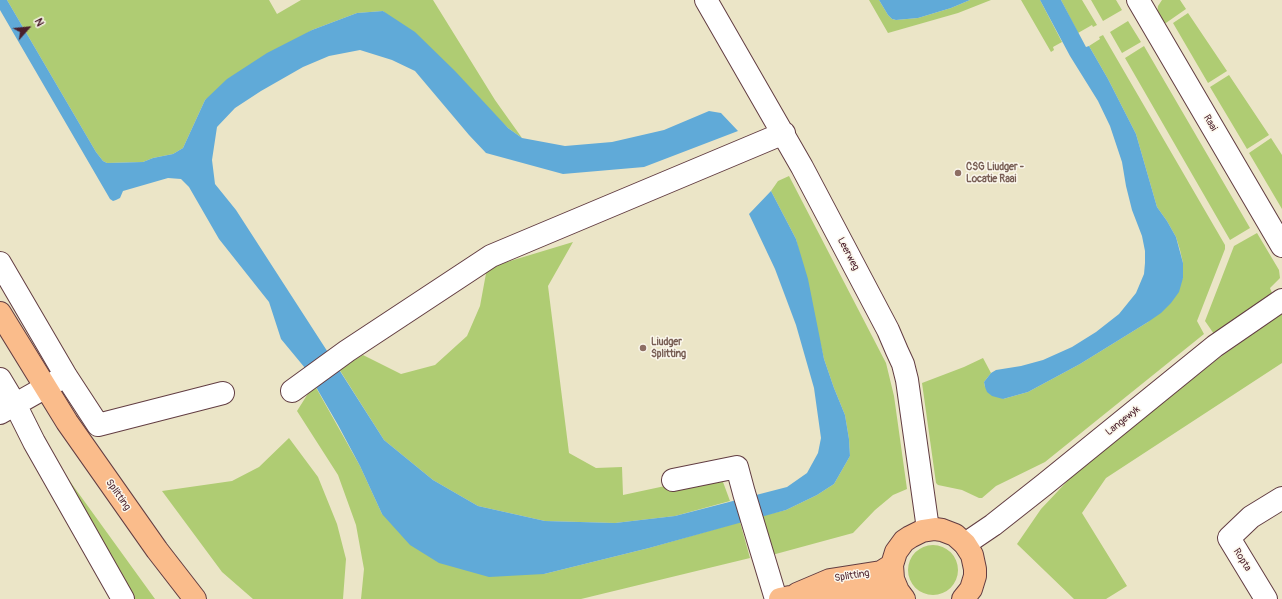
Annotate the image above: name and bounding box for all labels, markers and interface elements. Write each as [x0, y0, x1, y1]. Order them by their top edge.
north arrow [8, 8, 48, 48]
text: N [32, 16, 47, 29]
street label: Raai [1201, 113, 1219, 133]
place label: CSG Liudger - Locatie Raai [966, 161, 1024, 184]
marker: CSG Liudger - Locatie Raai [953, 168, 963, 178]
street label: Leerweg [834, 235, 862, 273]
place label: Liudger Splitting [651, 336, 686, 360]
marker: Liudger Splitting [638, 343, 648, 353]
street label: Langewyk [1103, 403, 1143, 439]
street label: Splitting [103, 477, 133, 513]
street label: Ropta [1230, 546, 1254, 574]
street label: Splitting [834, 567, 870, 585]

